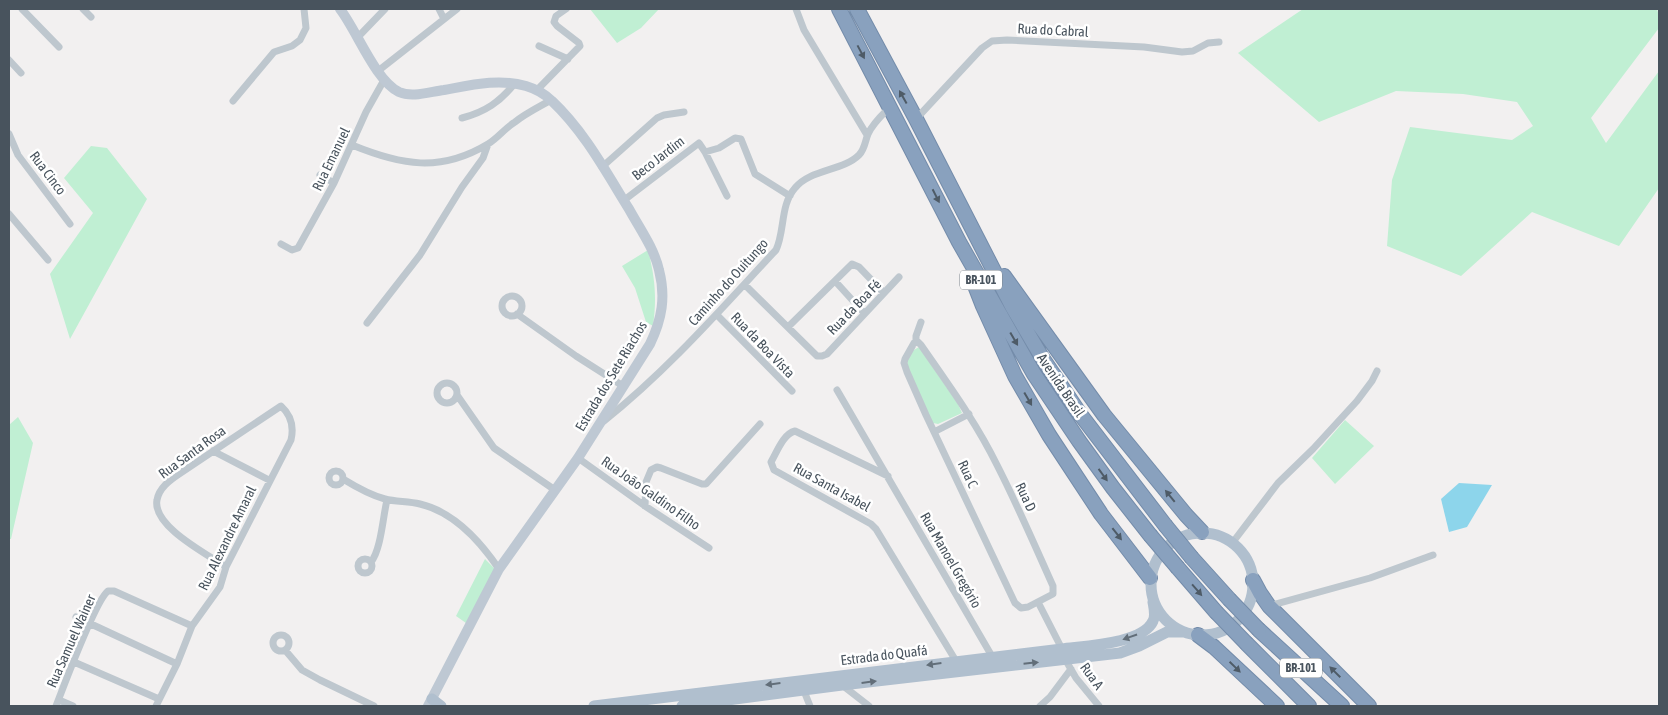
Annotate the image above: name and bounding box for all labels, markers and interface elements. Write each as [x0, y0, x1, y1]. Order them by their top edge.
street label: Rua do Cabral [1017, 20, 1089, 40]
one-way arrow [857, 45, 866, 59]
one-way arrow [899, 90, 908, 103]
street label: Rua Emanuel [309, 125, 353, 193]
street label: Beco Jardim [629, 133, 687, 183]
street label: Rua Cinco [26, 148, 70, 198]
one-way arrow [932, 189, 940, 203]
street label: Caminho do Ouitungo [685, 235, 771, 329]
road number: BR-101 [960, 270, 1002, 290]
street label: Rua da Boa Fé [824, 276, 884, 338]
street label: Rua da Boa Vista [728, 309, 798, 381]
street label: Estrada dos Sete Riachos [572, 318, 650, 434]
one-way arrow [1010, 332, 1019, 345]
street label: Avenida Brasil [1034, 350, 1088, 420]
one-way arrow [1024, 391, 1032, 406]
street label: Rua Santa Rosa [155, 422, 229, 482]
street label: Rua João Galdino Filho [599, 453, 703, 533]
street label: Rua C [955, 458, 982, 491]
street label: Rua Santa Isabel [791, 459, 874, 515]
one-way arrow [1098, 468, 1108, 482]
street label: Rua D [1012, 480, 1040, 514]
street label: Rua Alexandre Amaral [195, 483, 259, 593]
one-way arrow [1164, 489, 1175, 502]
street label: Rua Manoel Gregório [917, 509, 985, 611]
one-way arrow [1111, 528, 1122, 541]
one-way arrow [1191, 584, 1203, 596]
street label: Rua Samuel Wainer [43, 591, 99, 690]
one-way arrow [1122, 634, 1137, 641]
street label: Estrada do Quafá [840, 642, 928, 668]
road number: BR-101 [1280, 658, 1322, 678]
one-way arrow [1023, 659, 1039, 667]
one-way arrow [926, 660, 942, 668]
street label: Rua A [1077, 660, 1107, 693]
one-way arrow [1228, 661, 1240, 673]
one-way arrow [1329, 666, 1341, 678]
one-way arrow [861, 678, 877, 686]
one-way arrow [765, 680, 781, 688]

